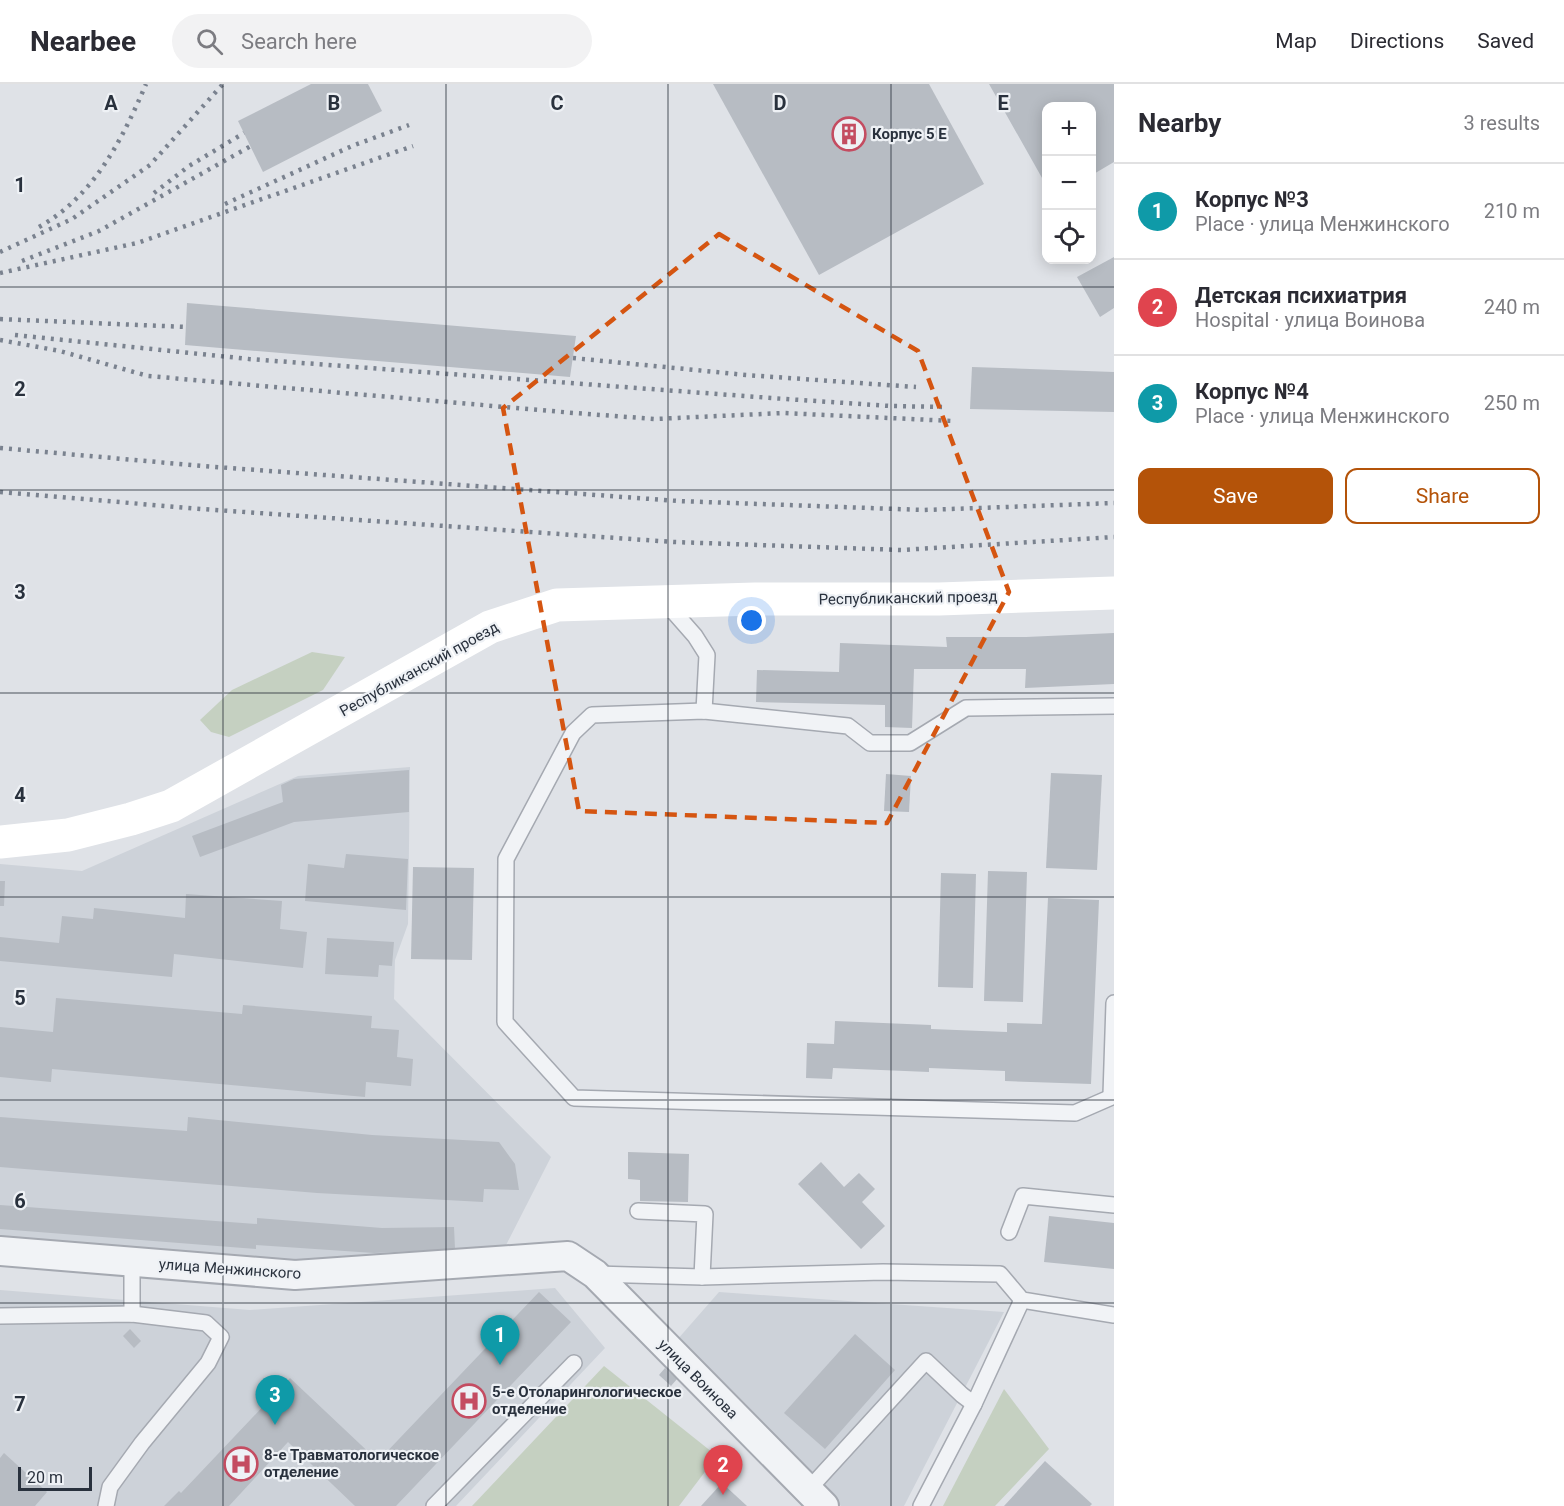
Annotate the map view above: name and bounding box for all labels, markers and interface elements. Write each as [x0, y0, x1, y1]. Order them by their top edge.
search box [172, 14, 592, 68]
text: Nearbee [30, 25, 136, 58]
icon: search [193, 25, 226, 58]
text: Search here [241, 29, 357, 54]
text: Map [1275, 29, 1317, 53]
text: Directions [1350, 29, 1444, 53]
text: Saved [1477, 29, 1534, 53]
text: A [104, 91, 118, 115]
text: B [328, 91, 340, 115]
text: C [550, 91, 564, 115]
text: D [774, 91, 787, 115]
text: E [997, 91, 1009, 115]
map controls [1042, 102, 1096, 264]
button: + [1042, 102, 1096, 156]
text: Nearby [1138, 108, 1221, 138]
text: 3 results [1464, 111, 1540, 135]
building icon: Корпус 5 E [831, 116, 867, 152]
place label: Корпус 5 E [872, 125, 947, 143]
button: − [1042, 156, 1096, 210]
text: 1 [14, 173, 26, 197]
text: Корпус №3 [1195, 187, 1309, 212]
text: 1 [1152, 199, 1163, 223]
text: 210 m [1484, 199, 1540, 223]
button: locate [1042, 210, 1096, 264]
text: Place · улица Менжинского [1195, 212, 1450, 236]
text: Детская психиатрия [1195, 283, 1407, 308]
text: 2 [1152, 295, 1163, 319]
text: 240 m [1484, 295, 1540, 319]
text: Hospital · улица Воинова [1195, 308, 1425, 332]
text: 2 [14, 377, 26, 401]
text: Корпус №4 [1195, 379, 1309, 404]
text: 3 [1152, 391, 1163, 415]
text: 250 m [1484, 391, 1540, 415]
text: Place · улица Менжинского [1195, 404, 1450, 428]
button: Save [1138, 468, 1333, 524]
button: Share [1345, 468, 1540, 524]
text: 3 [14, 580, 26, 604]
street label: Республиканский проезд [818, 587, 998, 609]
your location [737, 606, 766, 635]
street label: Республиканский проезд [336, 618, 502, 720]
text: 4 [14, 783, 26, 807]
text: 5 [14, 986, 26, 1010]
text: 6 [14, 1189, 26, 1213]
street label: улица Менжинского [158, 1255, 302, 1283]
pin: 1 [480, 1316, 520, 1365]
street label: улица Воинова [654, 1335, 742, 1423]
pin: 3 [256, 1376, 294, 1425]
hospital icon: 5-е Отоларингологическое отделение [451, 1383, 487, 1419]
place label: 5-е Отоларингологическое отделение [492, 1383, 682, 1418]
text: 7 [14, 1392, 26, 1416]
hospital icon: 8-е Травматологическое отделение [223, 1446, 259, 1482]
place label: 8-е Травматологическое отделение [264, 1446, 439, 1481]
pin: 2 [704, 1446, 742, 1495]
scale bar [18, 1464, 92, 1492]
text: 20 m [27, 1468, 63, 1487]

